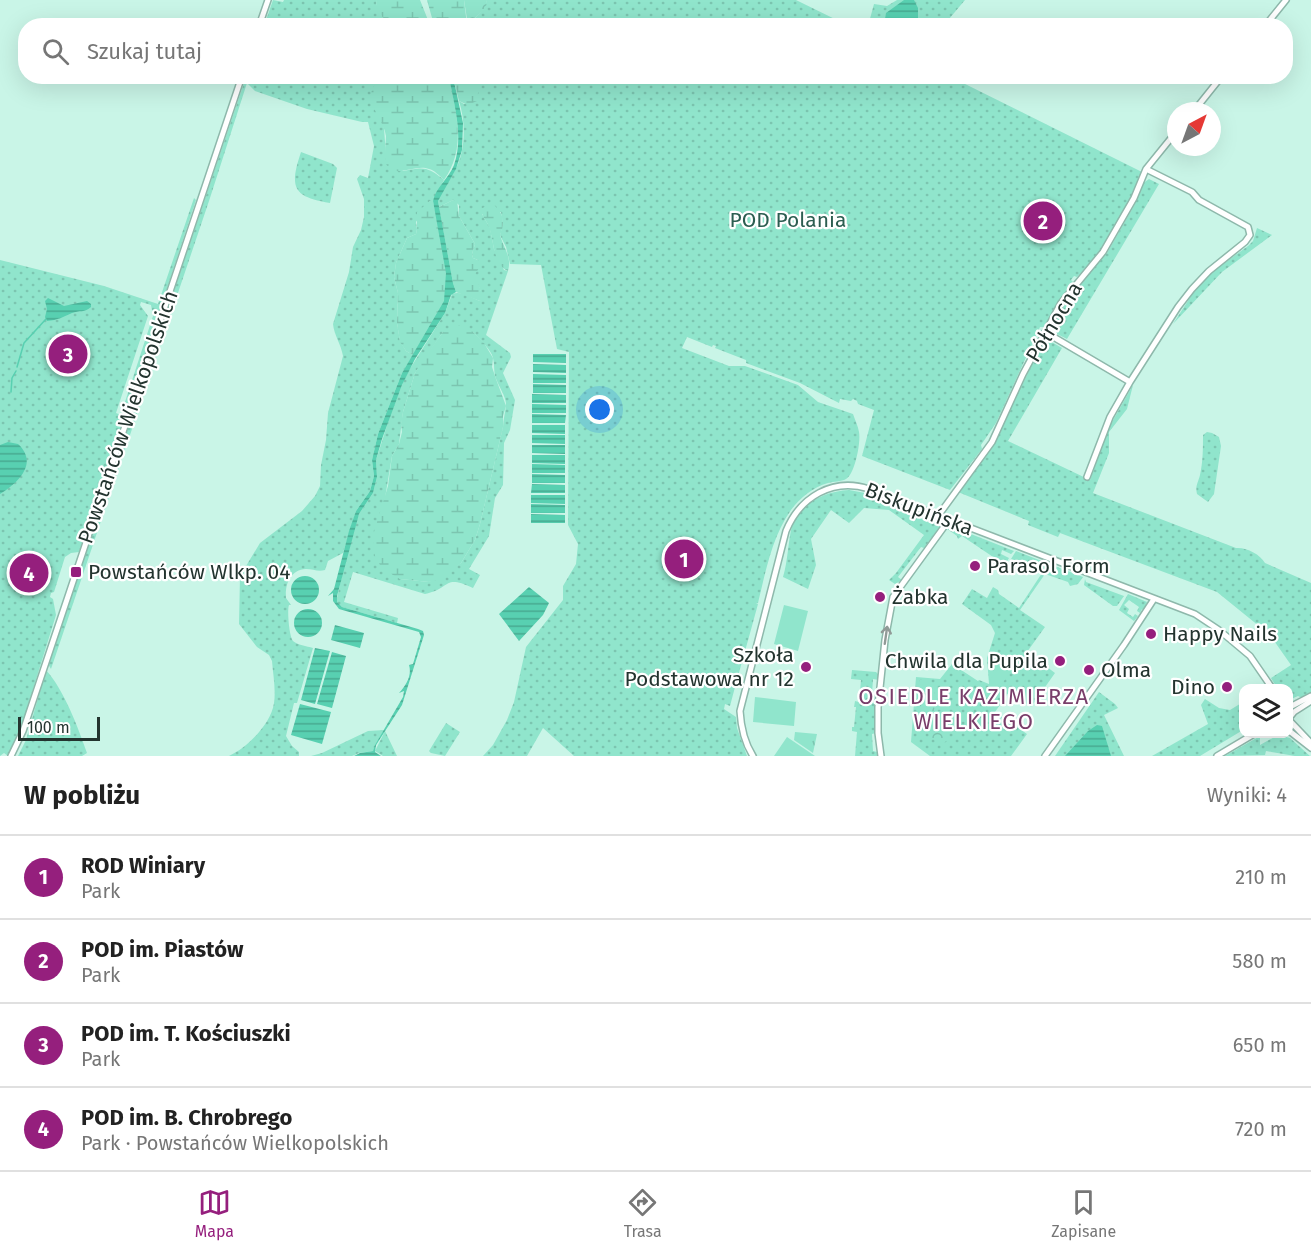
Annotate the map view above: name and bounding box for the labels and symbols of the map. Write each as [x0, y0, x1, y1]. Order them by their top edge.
north arrow [1167, 102, 1221, 156]
pin: 2 [1024, 198, 1062, 244]
park label: POD Polania [730, 207, 846, 233]
street label: Północna [1020, 277, 1088, 367]
street label: Powstańców Wielkopolskich [72, 287, 184, 547]
pin: 3 [48, 332, 88, 376]
your location [585, 395, 614, 424]
street label: Biskupińska [861, 476, 977, 542]
pin: 1 [664, 536, 704, 582]
pin: 4 [9, 550, 48, 596]
place label: Parasol Form [987, 553, 1110, 579]
place label: Powstańców Wlkp. 04 [88, 559, 290, 585]
marker: Parasol Form [968, 559, 982, 573]
marker: Powstańców Wlkp. 04 [69, 565, 83, 579]
place label: Żabka [892, 584, 948, 610]
marker: Żabka [873, 590, 887, 604]
place label: Happy Nails [1163, 621, 1277, 647]
one-way arrow [881, 626, 892, 646]
marker: Happy Nails [1144, 627, 1158, 641]
place label: Szkoła Podstawowa nr 12 [624, 642, 794, 692]
place label: Chwila dla Pupila [885, 648, 1048, 674]
marker: Chwila dla Pupila [1053, 654, 1067, 668]
place label: Olma [1101, 657, 1151, 683]
marker: Szkoła Podstawowa nr 12 [799, 660, 813, 674]
marker: Olma [1082, 663, 1096, 677]
place label: Dino [1171, 674, 1215, 700]
marker: Dino [1220, 680, 1234, 694]
district label: OSIEDLE KAZIMIERZA WIELKIEGO [858, 683, 1090, 735]
scale bar [18, 714, 100, 742]

